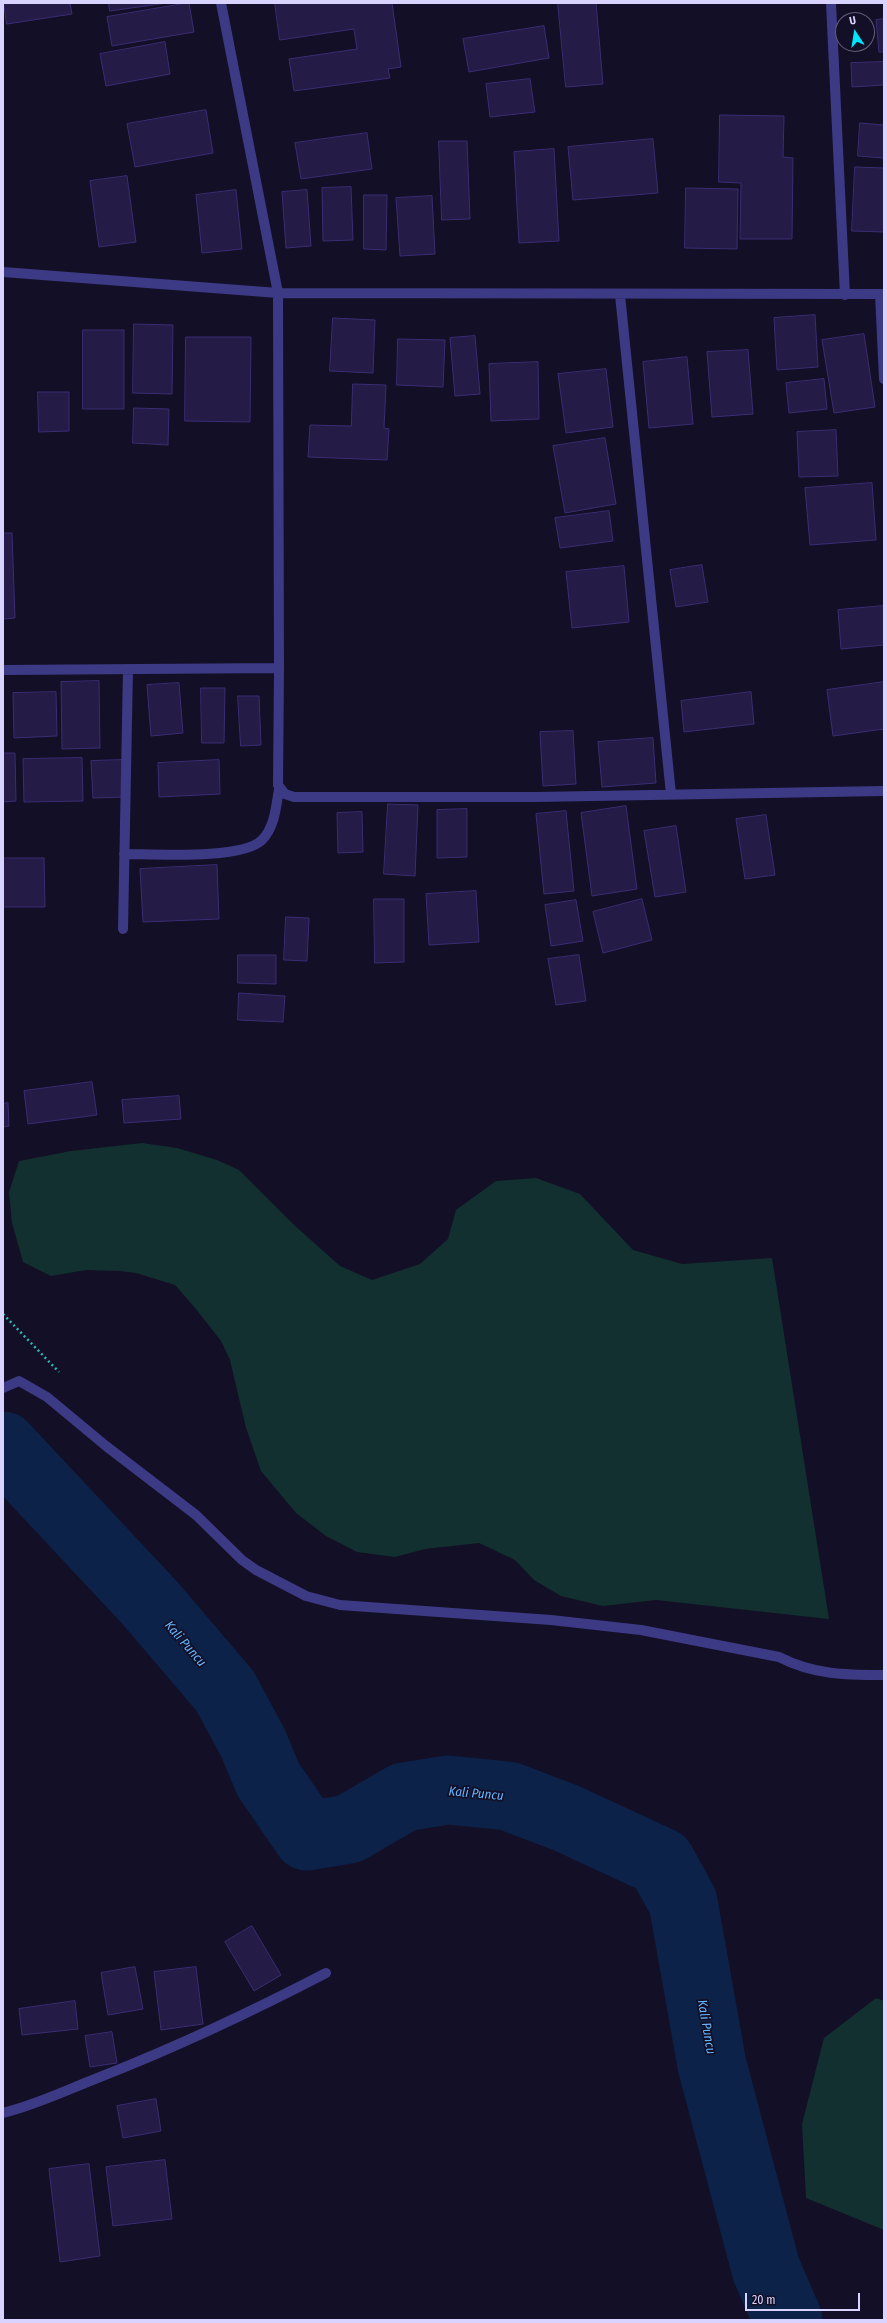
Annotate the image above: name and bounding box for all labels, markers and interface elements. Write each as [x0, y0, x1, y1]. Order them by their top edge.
north arrow [835, 12, 875, 52]
text: U [848, 14, 857, 28]
water label: Kali Puncu [161, 1618, 209, 1670]
water label: Kali Puncu [448, 1784, 504, 1804]
water label: Kali Puncu [694, 1998, 718, 2056]
scale bar [747, 2285, 862, 2311]
text: 20 m [752, 2293, 776, 2307]

